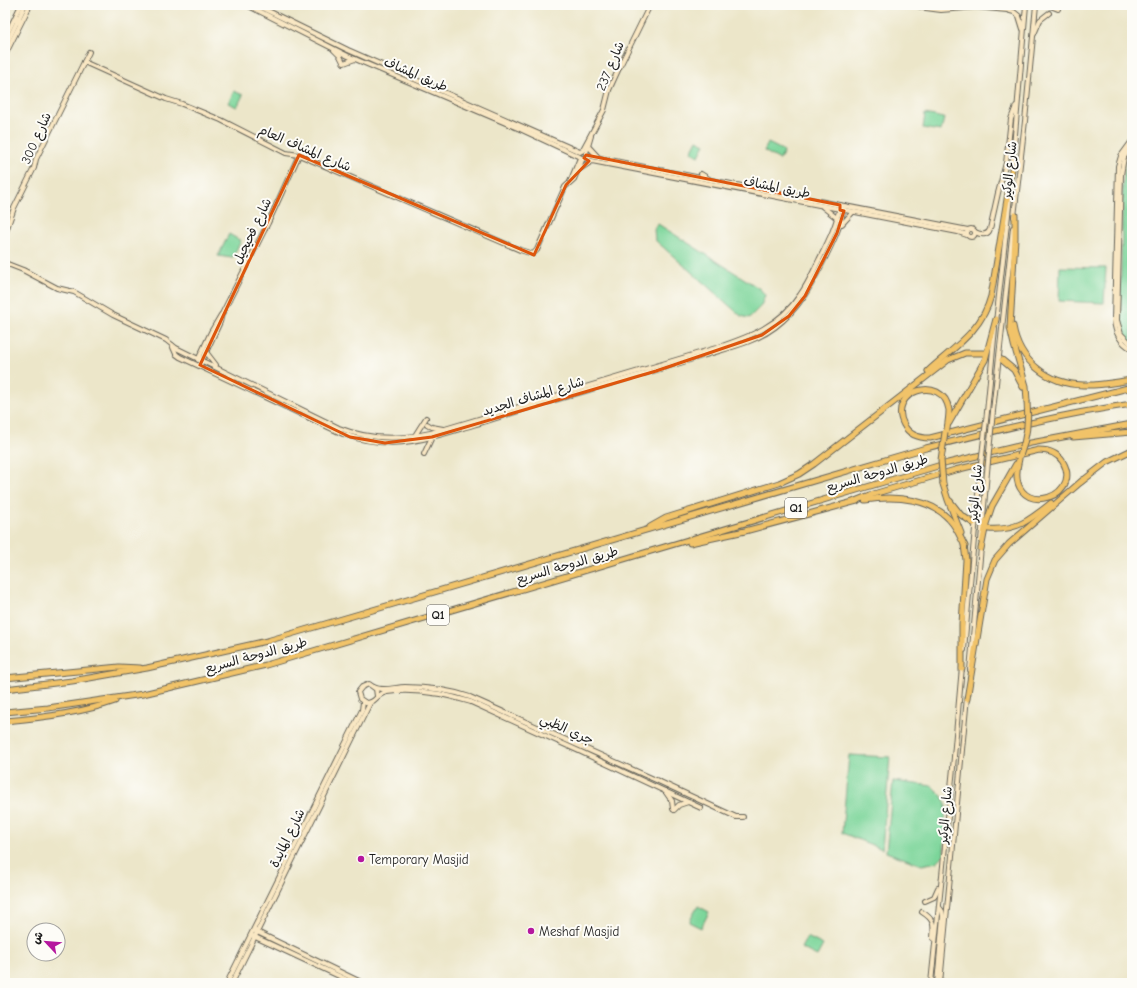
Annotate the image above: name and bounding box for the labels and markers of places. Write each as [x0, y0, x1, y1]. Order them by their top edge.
place label: Temporary Masjid [369, 852, 469, 867]
marker: Temporary Masjid [356, 854, 366, 864]
place label: Meshaf Masjid [539, 924, 619, 939]
marker: Meshaf Masjid [526, 926, 536, 936]

